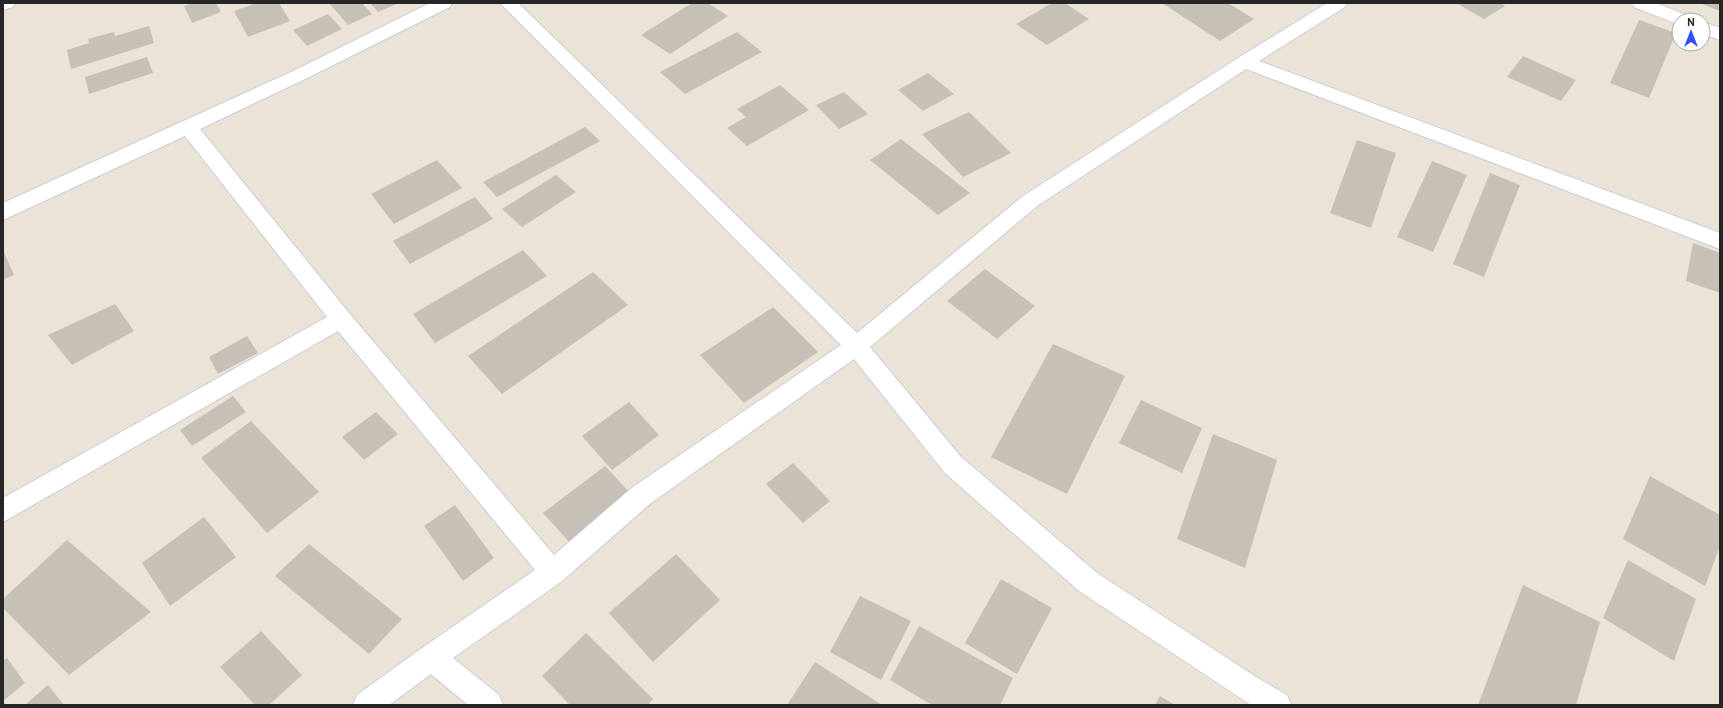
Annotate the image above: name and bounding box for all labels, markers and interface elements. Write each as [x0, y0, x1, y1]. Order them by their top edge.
north arrow [1671, 12, 1711, 52]
text: N [1687, 16, 1695, 30]

